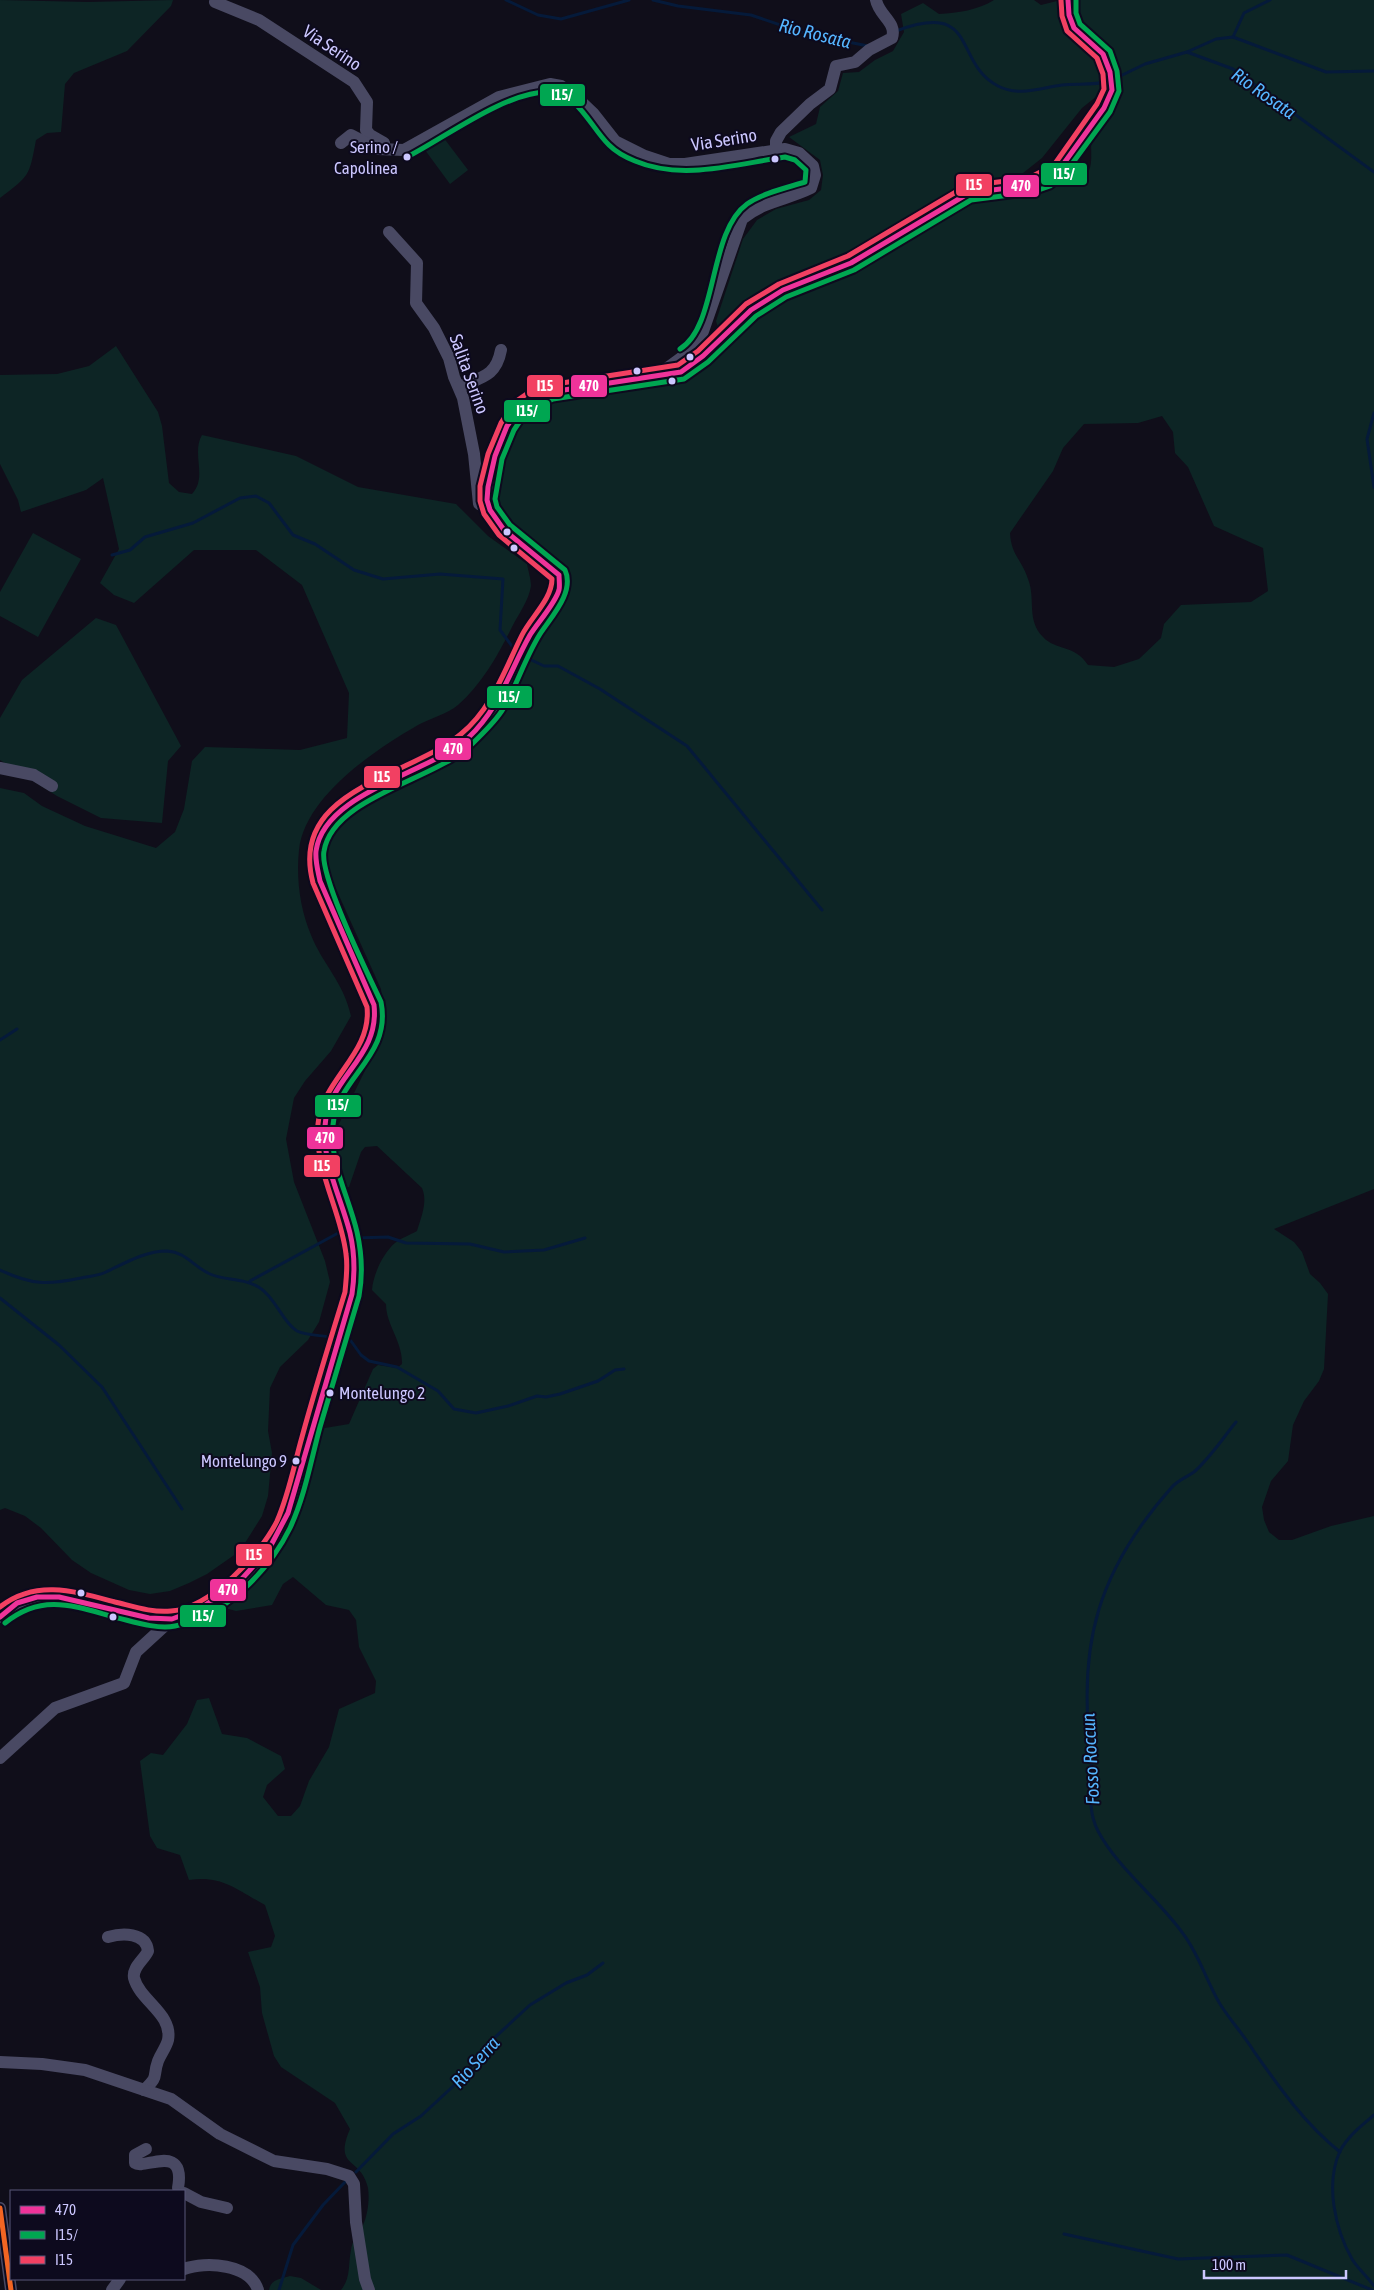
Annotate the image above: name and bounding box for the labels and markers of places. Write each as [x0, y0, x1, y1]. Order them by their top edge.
place label: Serino / Capolinea [334, 137, 398, 178]
marker: Serino / Capolinea [402, 152, 412, 162]
unlabelled marker [770, 154, 780, 164]
unlabelled marker [685, 352, 695, 362]
unlabelled marker [632, 366, 642, 376]
unlabelled marker [667, 376, 677, 386]
unlabelled marker [502, 527, 512, 537]
unlabelled marker [509, 543, 519, 553]
place label: Montelungo 2 [339, 1383, 425, 1403]
marker: Montelungo 2 [325, 1388, 335, 1398]
place label: Montelungo 9 [201, 1451, 287, 1471]
marker: Montelungo 9 [291, 1456, 301, 1466]
unlabelled marker [76, 1588, 86, 1598]
unlabelled marker [108, 1612, 118, 1622]

